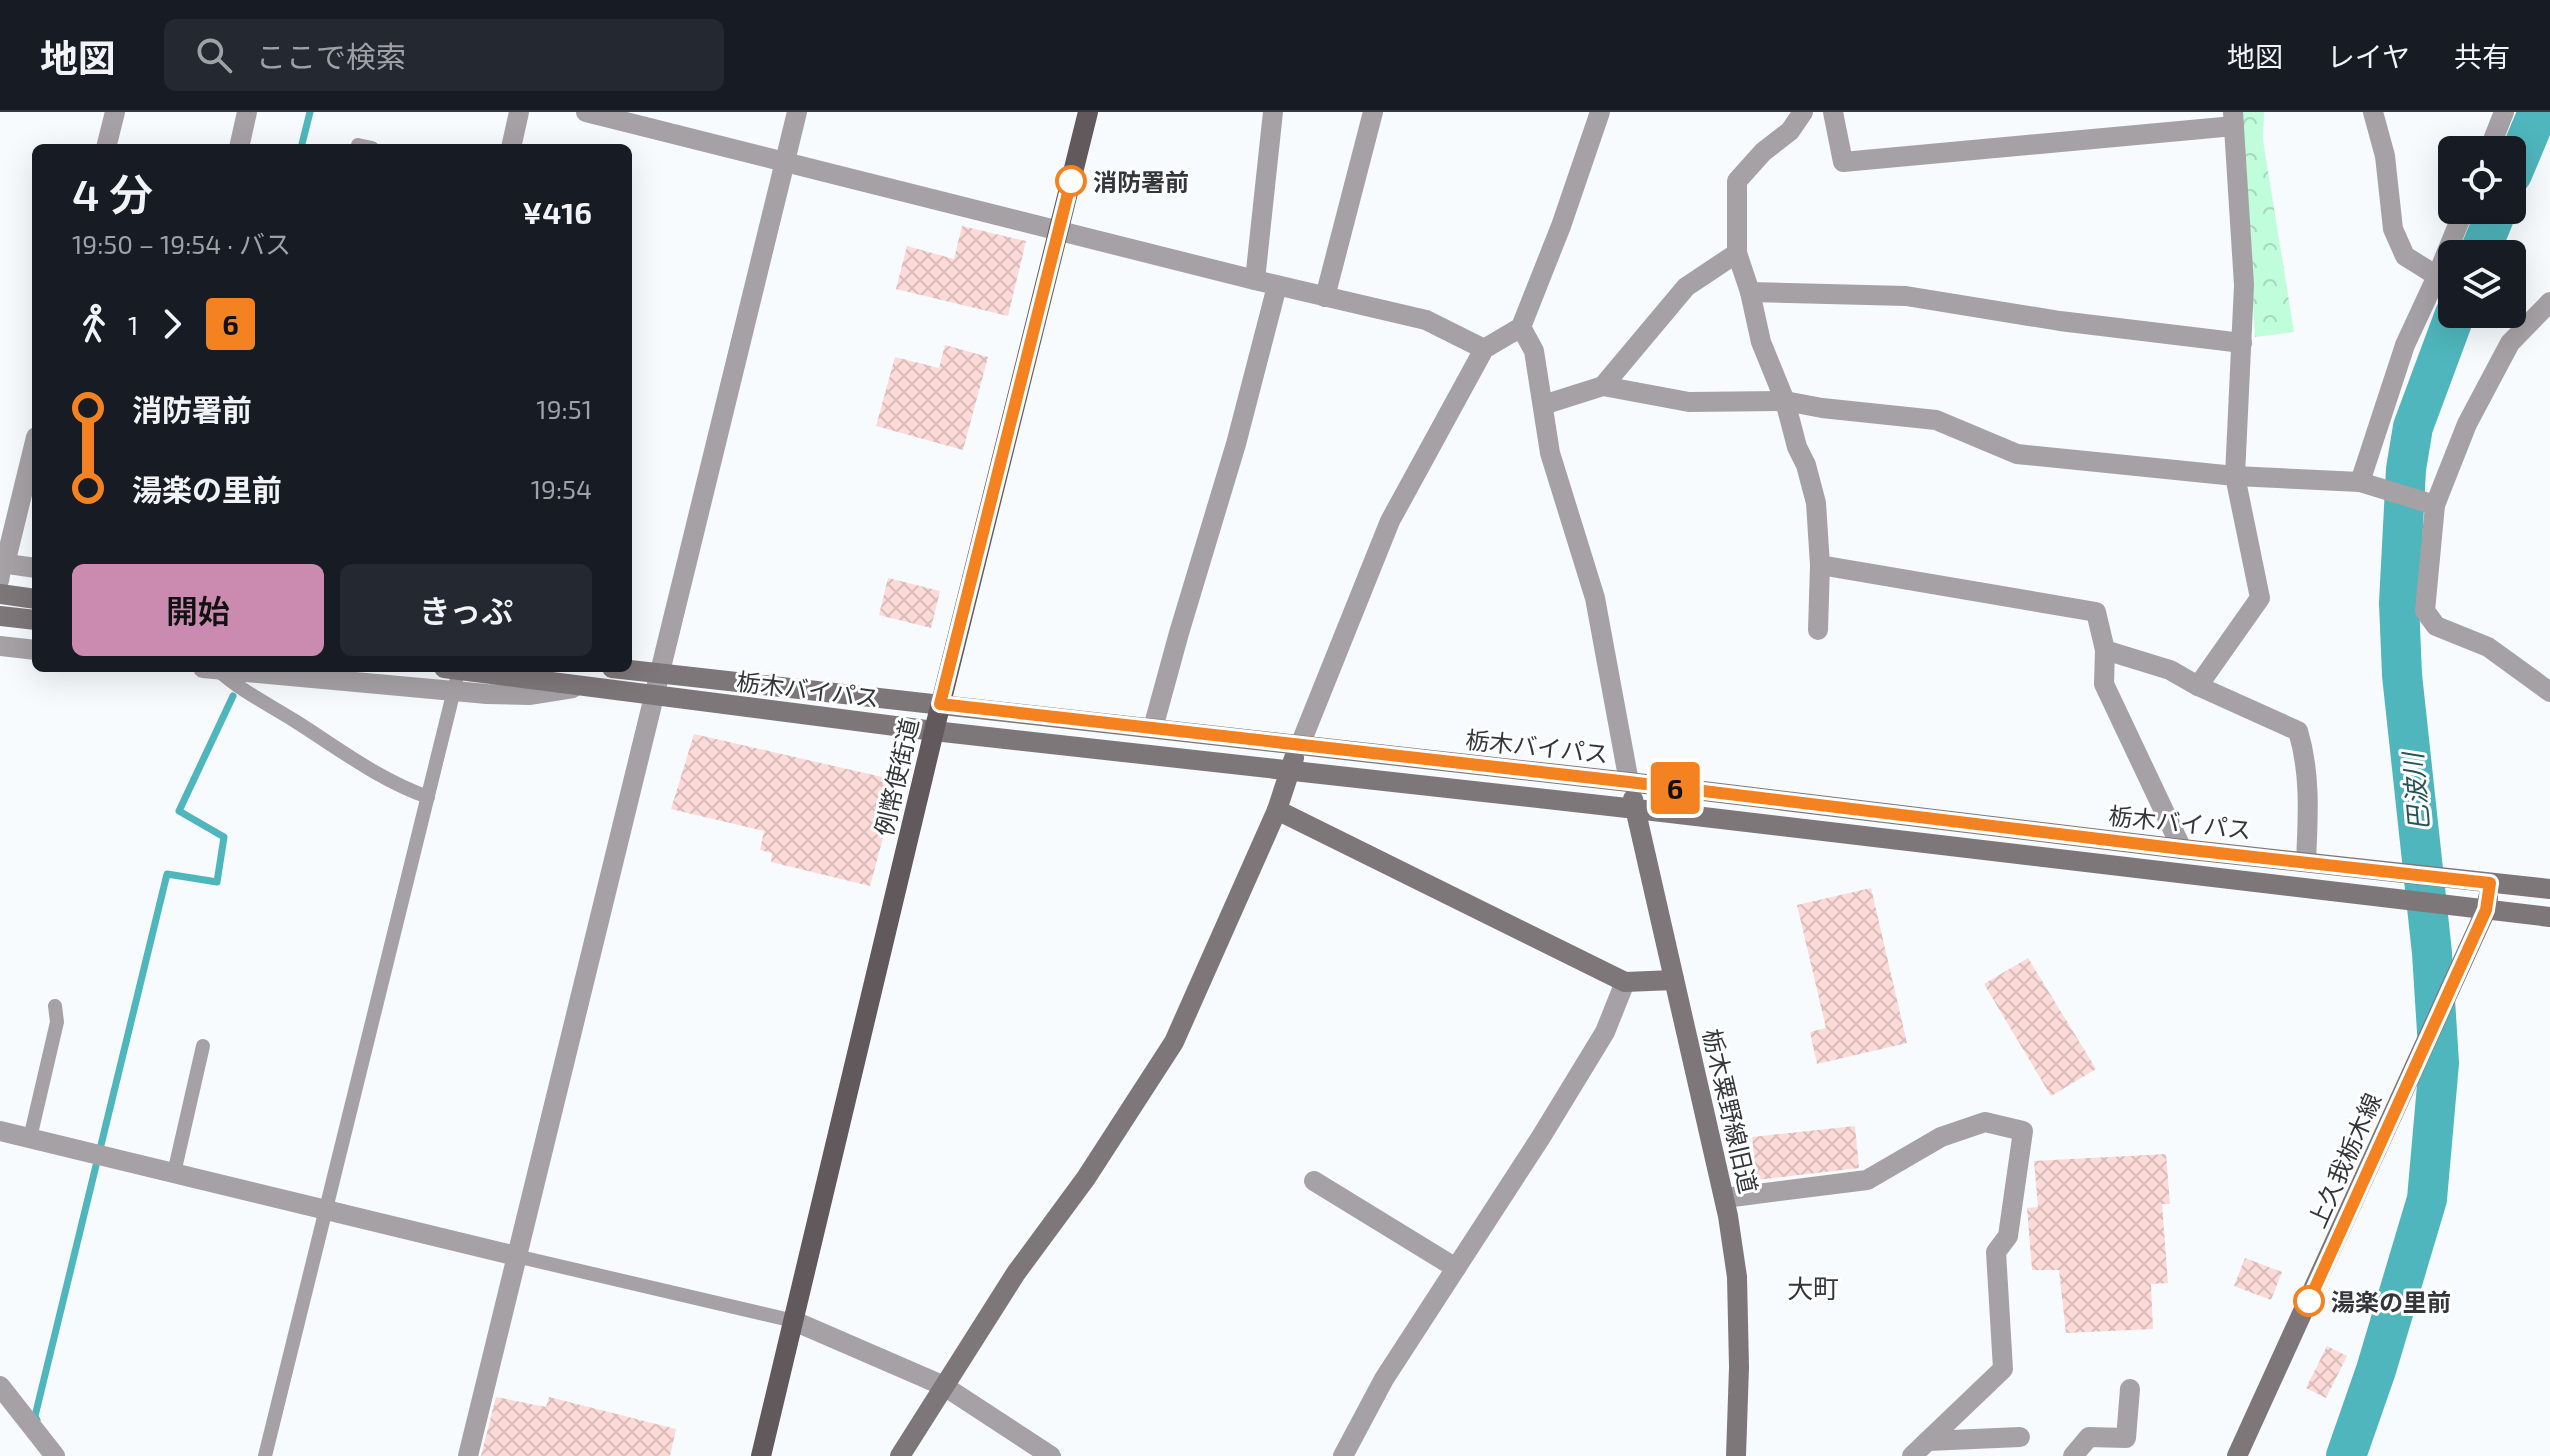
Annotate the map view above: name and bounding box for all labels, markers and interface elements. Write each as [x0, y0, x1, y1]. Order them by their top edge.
search box [164, 19, 724, 91]
icon: search [192, 33, 236, 77]
text: 地図 [40, 34, 116, 80]
text: ここで検索 [256, 38, 406, 74]
text: 地図 [2227, 39, 2283, 73]
text: レイヤ [2327, 39, 2410, 73]
text: 共有 [2454, 39, 2510, 73]
map controls [2438, 136, 2526, 328]
button: locate [2438, 136, 2526, 224]
marker: 消防署前 [1056, 166, 1086, 196]
text: 4 分 [72, 167, 153, 220]
place label: 消防署前 [1093, 167, 1189, 196]
text: ¥416 [522, 194, 592, 230]
text: 19:50 – 19:54 · バス [72, 228, 291, 259]
button: layers [2438, 240, 2526, 328]
icon: walk [72, 302, 116, 346]
icon: forward [150, 302, 194, 346]
text: 6 [222, 307, 239, 341]
text: 1 [128, 309, 138, 340]
text: 消防署前 [132, 391, 252, 427]
text: 19:51 [536, 393, 592, 424]
text: 湯楽の里前 [132, 471, 282, 507]
text: 19:54 [531, 473, 592, 504]
button: 開始 [72, 564, 324, 656]
button: きっぷ [340, 564, 592, 656]
street label: 栃木バイパス [735, 666, 881, 712]
street label: 例幣使街道 [868, 715, 924, 839]
street label: 栃木バイパス [1464, 724, 1610, 768]
water label: 巴波川 [2396, 749, 2434, 832]
line badge: 6 [1649, 762, 1701, 814]
text: 6 [1667, 771, 1683, 805]
street label: 栃木バイパス [2107, 800, 2253, 844]
street label: 栃木粟野線旧道 [1698, 1026, 1764, 1196]
street label: 上久我栃木線 [2301, 1088, 2387, 1232]
district label: 大町 [1787, 1272, 1839, 1303]
marker: 湯楽の里前 [2294, 1286, 2324, 1316]
place label: 湯楽の里前 [2331, 1287, 2451, 1316]

